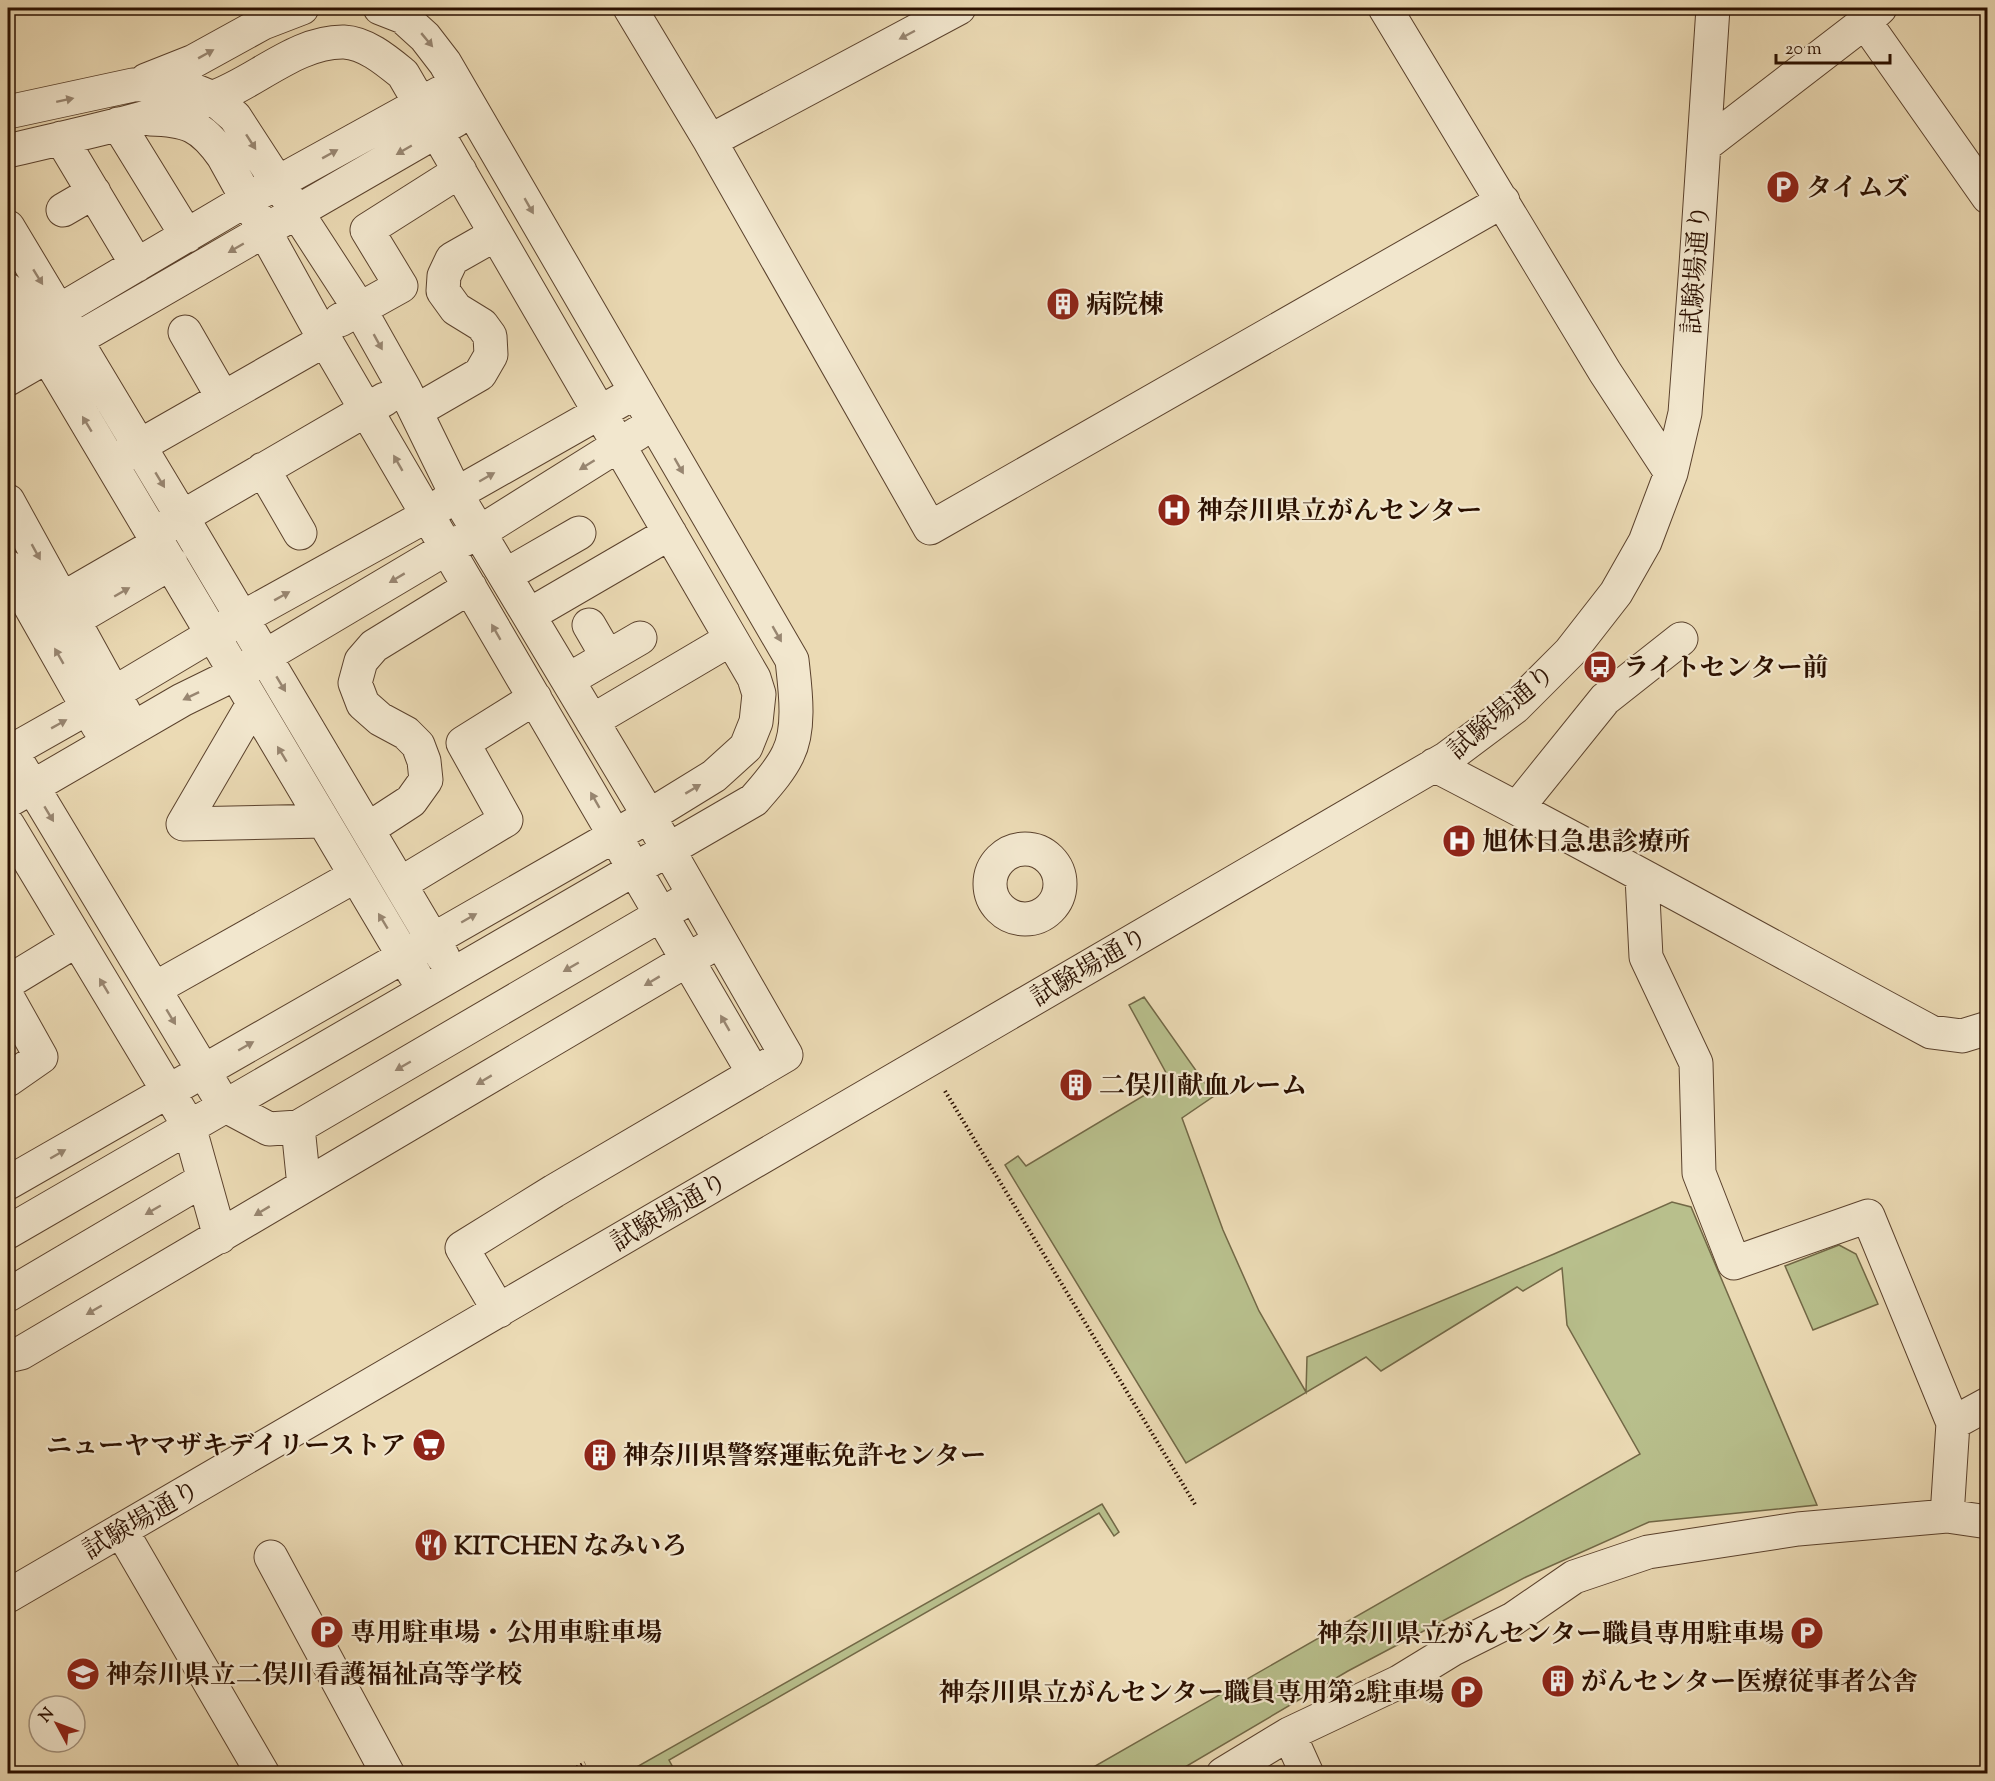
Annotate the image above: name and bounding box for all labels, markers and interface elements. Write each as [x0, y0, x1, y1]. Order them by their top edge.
scale bar [1776, 27, 1890, 65]
one-way arrow [899, 30, 916, 40]
one-way arrow [420, 32, 433, 48]
text: 20 m [1785, 37, 1822, 63]
one-way arrow [198, 49, 215, 59]
one-way arrow [55, 94, 74, 104]
one-way arrow [245, 134, 256, 150]
one-way arrow [395, 145, 412, 155]
one-way arrow [322, 149, 339, 159]
parking icon: タイムズ [1765, 169, 1801, 205]
place label: タイムズ [1806, 171, 1909, 208]
one-way arrow [523, 198, 534, 214]
street label: 試験場通り [1675, 203, 1720, 335]
one-way arrow [227, 243, 244, 253]
one-way arrow [33, 269, 44, 285]
building icon: 病院棟 [1045, 286, 1081, 322]
place label: 病院棟 [1086, 288, 1164, 325]
one-way arrow [373, 334, 383, 351]
one-way arrow [81, 416, 92, 432]
one-way arrow [393, 455, 404, 471]
one-way arrow [674, 458, 684, 475]
one-way arrow [579, 459, 595, 470]
one-way arrow [154, 472, 165, 488]
one-way arrow [479, 472, 496, 482]
hospital icon: 神奈川県立がんセンター [1156, 492, 1192, 528]
place label: 神奈川県立がんセンター [1197, 494, 1482, 531]
one-way arrow [31, 544, 41, 561]
one-way arrow [388, 573, 405, 583]
one-way arrow [114, 587, 131, 597]
one-way arrow [274, 591, 291, 601]
one-way arrow [491, 623, 501, 640]
one-way arrow [772, 626, 782, 643]
one-way arrow [53, 648, 64, 664]
bus stop icon: ライトセンター前 [1582, 649, 1618, 685]
place label: ライトセンター前 [1623, 651, 1828, 688]
street label: 試験場通り [1441, 657, 1564, 769]
one-way arrow [276, 676, 287, 692]
one-way arrow [183, 691, 200, 700]
one-way arrow [50, 719, 67, 729]
one-way arrow [277, 746, 288, 762]
one-way arrow [685, 783, 701, 794]
one-way arrow [589, 792, 600, 808]
one-way arrow [43, 806, 54, 822]
hospital icon: 旭休日急患診療所 [1441, 823, 1477, 859]
place label: 旭休日急患診療所 [1482, 825, 1690, 862]
one-way arrow [377, 913, 388, 929]
one-way arrow [461, 913, 478, 923]
street label: 試験場通り [1025, 920, 1156, 1017]
one-way arrow [562, 962, 579, 972]
one-way arrow [643, 976, 660, 986]
one-way arrow [99, 978, 110, 994]
one-way arrow [166, 1009, 177, 1025]
one-way arrow [719, 1015, 730, 1031]
one-way arrow [237, 1041, 254, 1051]
one-way arrow [395, 1060, 411, 1071]
building icon: 二俣川献血ルーム [1058, 1067, 1094, 1103]
place label: 二俣川献血ルーム [1099, 1069, 1307, 1106]
one-way arrow [475, 1075, 492, 1085]
one-way arrow [50, 1148, 66, 1159]
street label: 試験場通り [605, 1165, 736, 1262]
one-way arrow [145, 1204, 161, 1215]
one-way arrow [254, 1206, 270, 1217]
one-way arrow [86, 1305, 102, 1316]
supermarket icon: ニューヤマザキデイリーストア [411, 1427, 447, 1463]
place label: ニューヤマザキデイリーストア [46, 1429, 406, 1466]
building icon: 神奈川県警察運転免許センター [582, 1437, 618, 1473]
place label: 神奈川県警察運転免許センター [623, 1439, 986, 1476]
street label: 試験場通り [77, 1473, 208, 1570]
restaurant icon: KITCHEN なみいろ [413, 1527, 449, 1563]
place label: KITCHEN なみいろ [454, 1529, 687, 1566]
parking icon: 専用駐車場・公用車駐車場 [309, 1614, 345, 1650]
parking icon: 神奈川県立がんセンター職員専用駐車場 [1789, 1615, 1825, 1651]
place label: 専用駐車場・公用車駐車場 [350, 1616, 662, 1653]
place label: 神奈川県立がんセンター職員専用駐車場 [1317, 1617, 1784, 1654]
school or university icon: 神奈川県立二俣川看護福祉高等学校 [65, 1656, 101, 1692]
place label: 神奈川県立二俣川看護福祉高等学校 [106, 1658, 522, 1695]
building icon: がんセンター医療従事者公舎 [1540, 1663, 1576, 1699]
place label: がんセンター医療従事者公舎 [1581, 1665, 1918, 1702]
parking icon: 神奈川県立がんセンター職員専用第2駐車場 [1449, 1674, 1485, 1710]
place label: 神奈川県立がんセンター職員専用第2駐車場 [939, 1676, 1444, 1713]
north arrow [27, 1694, 87, 1754]
text: N [35, 1703, 61, 1728]

